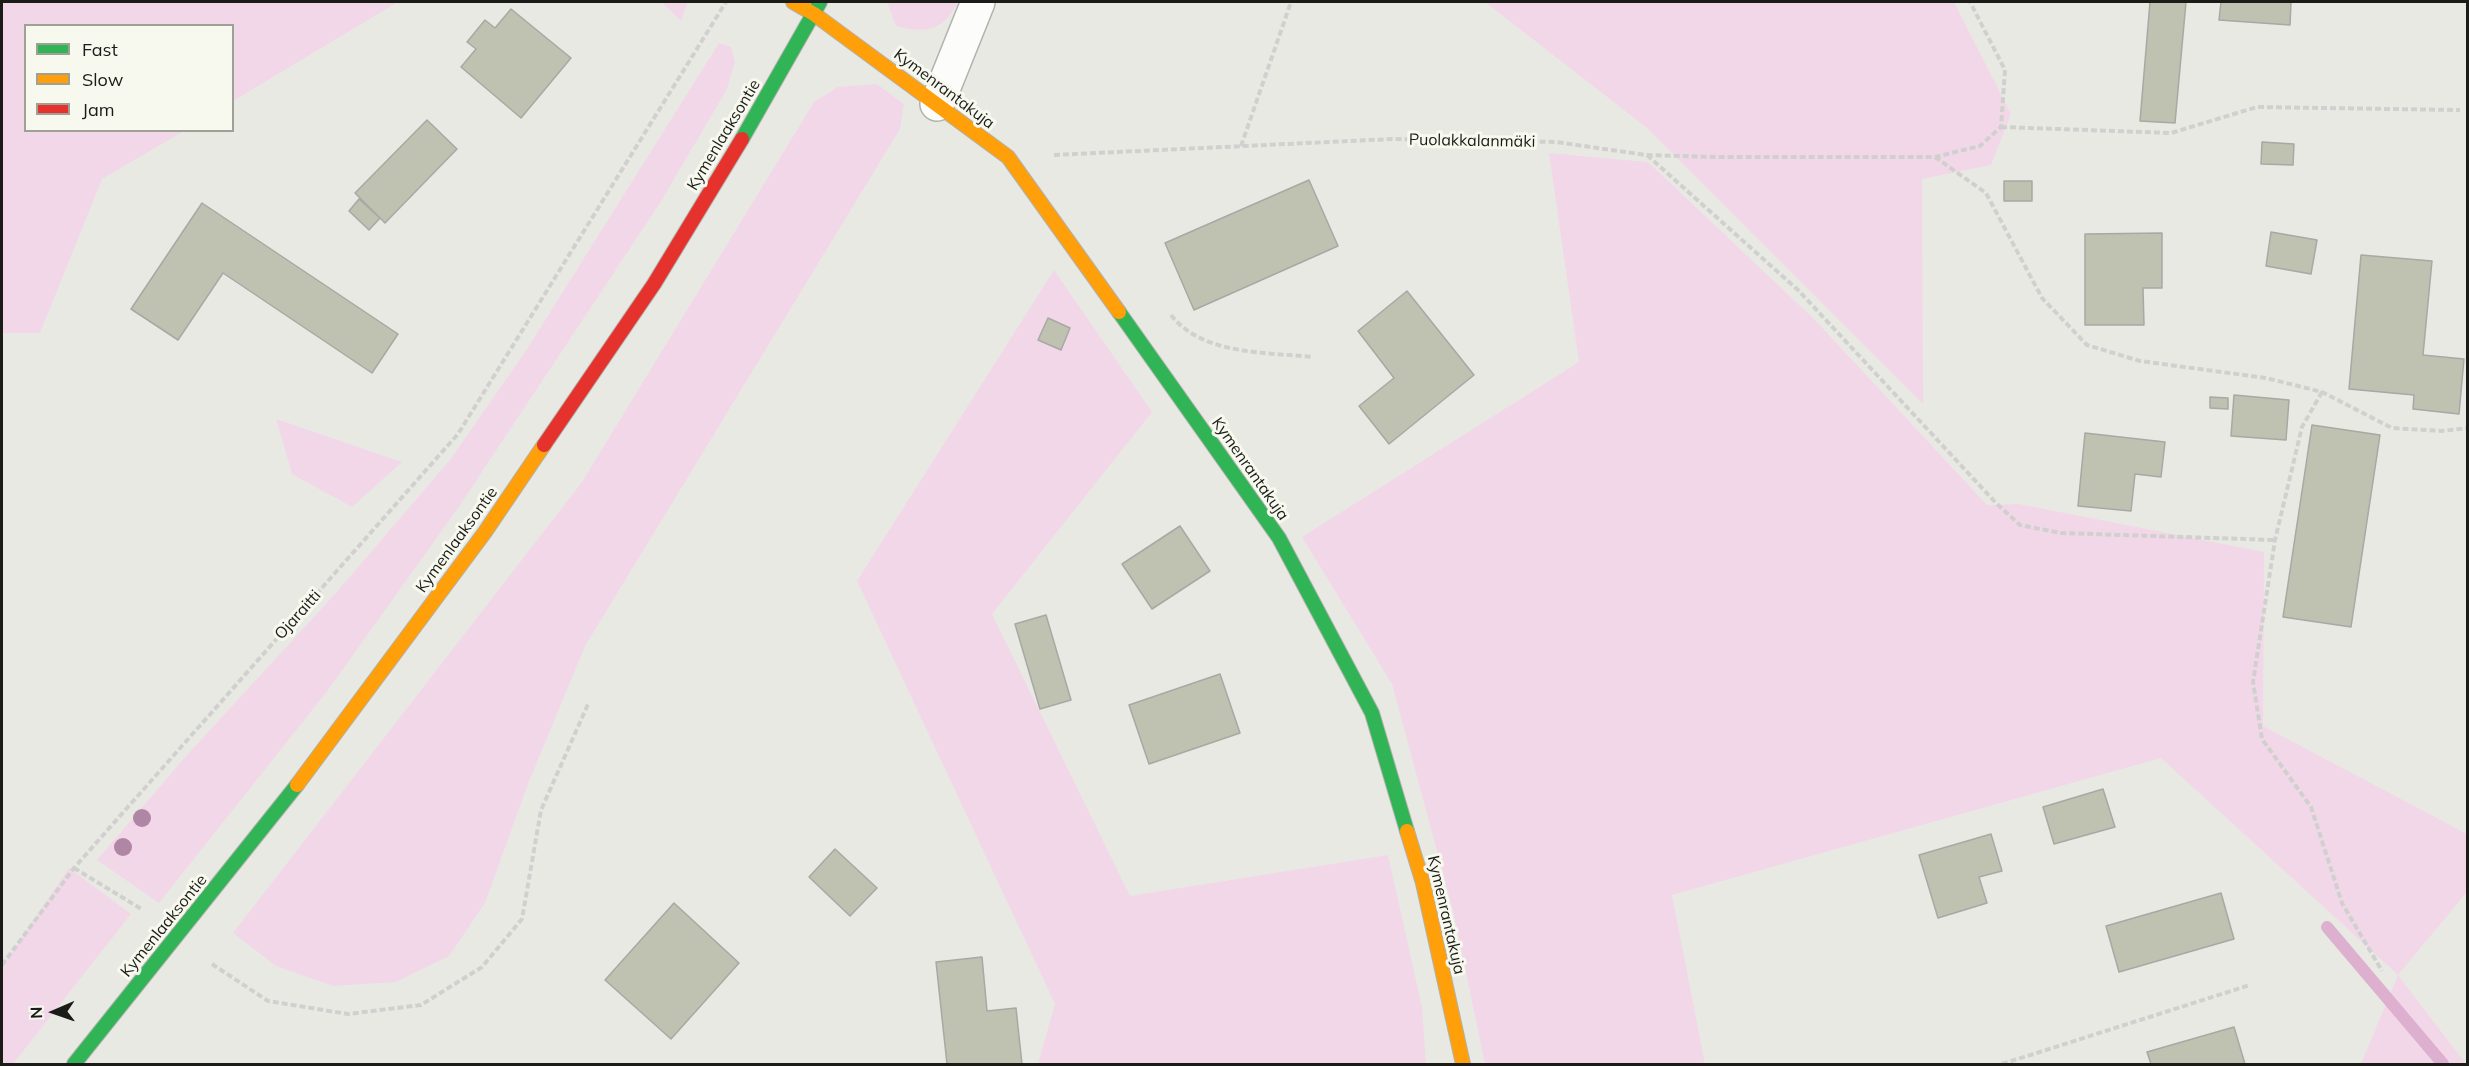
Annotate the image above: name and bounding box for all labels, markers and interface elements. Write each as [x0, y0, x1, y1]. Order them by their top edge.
legend [24, 24, 234, 132]
text: Fast [82, 38, 118, 61]
street label: Kymenrantakuja [890, 45, 998, 133]
text: Slow [82, 68, 123, 91]
street label: Kymenlaaksontie [683, 76, 765, 194]
text: Jam [82, 98, 115, 121]
street label: Puolakkalanmäki [1409, 130, 1535, 152]
street label: Kymenrantakuja [1207, 414, 1293, 524]
street label: Kymenlaaksontie [412, 483, 502, 597]
street label: Ojaraitti [271, 586, 325, 644]
street label: Kymenrantakuja [1423, 854, 1469, 976]
street label: Kymenlaaksontie [117, 871, 211, 981]
north arrow [24, 982, 84, 1042]
text: N [26, 1006, 46, 1019]

